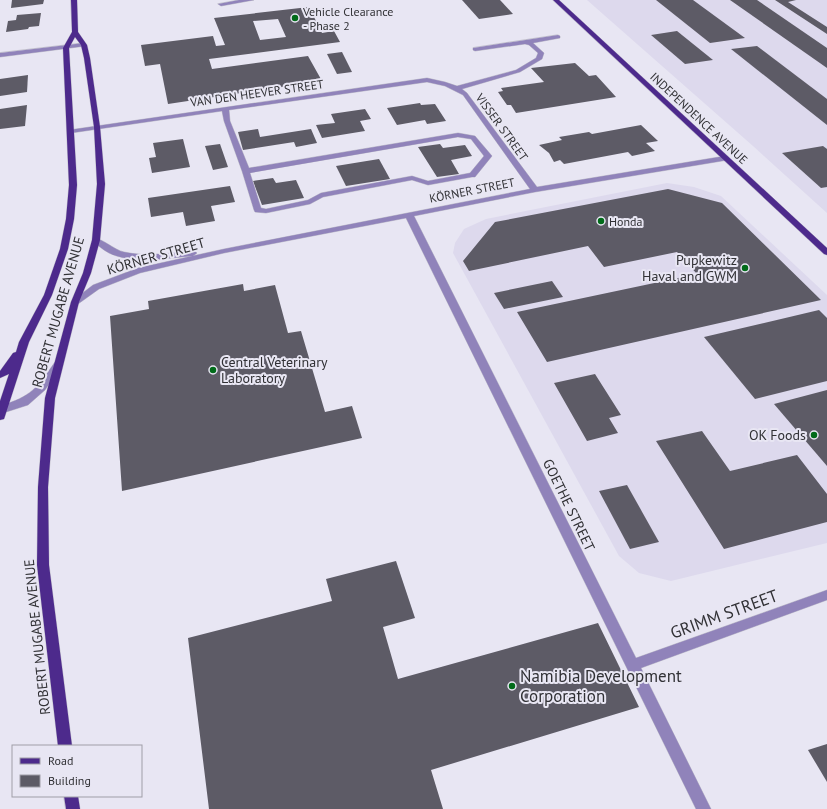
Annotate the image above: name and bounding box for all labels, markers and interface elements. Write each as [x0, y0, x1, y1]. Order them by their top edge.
place label: Vehicle Clearance - Phase 2 [302, 4, 393, 33]
marker: Vehicle Clearance - Phase 2 [290, 13, 300, 23]
street label: INDEPENDENCE AVENUE [647, 69, 751, 167]
street label: VAN DEN HEEVER STREET [188, 76, 325, 110]
street label: VISSER STREET [472, 90, 532, 164]
street label: KÖRNER STREET [428, 174, 516, 206]
place label: Honda [609, 214, 643, 229]
marker: Honda [596, 216, 606, 226]
street label: KÖRNER STREET [105, 233, 207, 279]
street label: ROBERT MUGABE AVENUE [28, 234, 88, 390]
place label: Pupkewitz Haval and GWM [642, 251, 737, 285]
marker: Pupkewitz Haval and GWM [740, 263, 750, 273]
place label: Central Veterinary Laboratory [221, 353, 328, 387]
marker: Central Veterinary Laboratory [208, 365, 218, 375]
place label: OK Foods [749, 426, 806, 444]
marker: OK Foods [809, 430, 819, 440]
street label: GOETHE STREET [539, 456, 599, 554]
street label: ROBERT MUGABE AVENUE [20, 558, 54, 716]
street label: GRIMM STREET [667, 584, 781, 644]
place label: Namibia Development Corporation [520, 665, 682, 707]
marker: Namibia Development Corporation [507, 681, 517, 691]
legend [12, 745, 142, 797]
text: Road [48, 753, 73, 768]
text: Building [48, 773, 91, 788]

